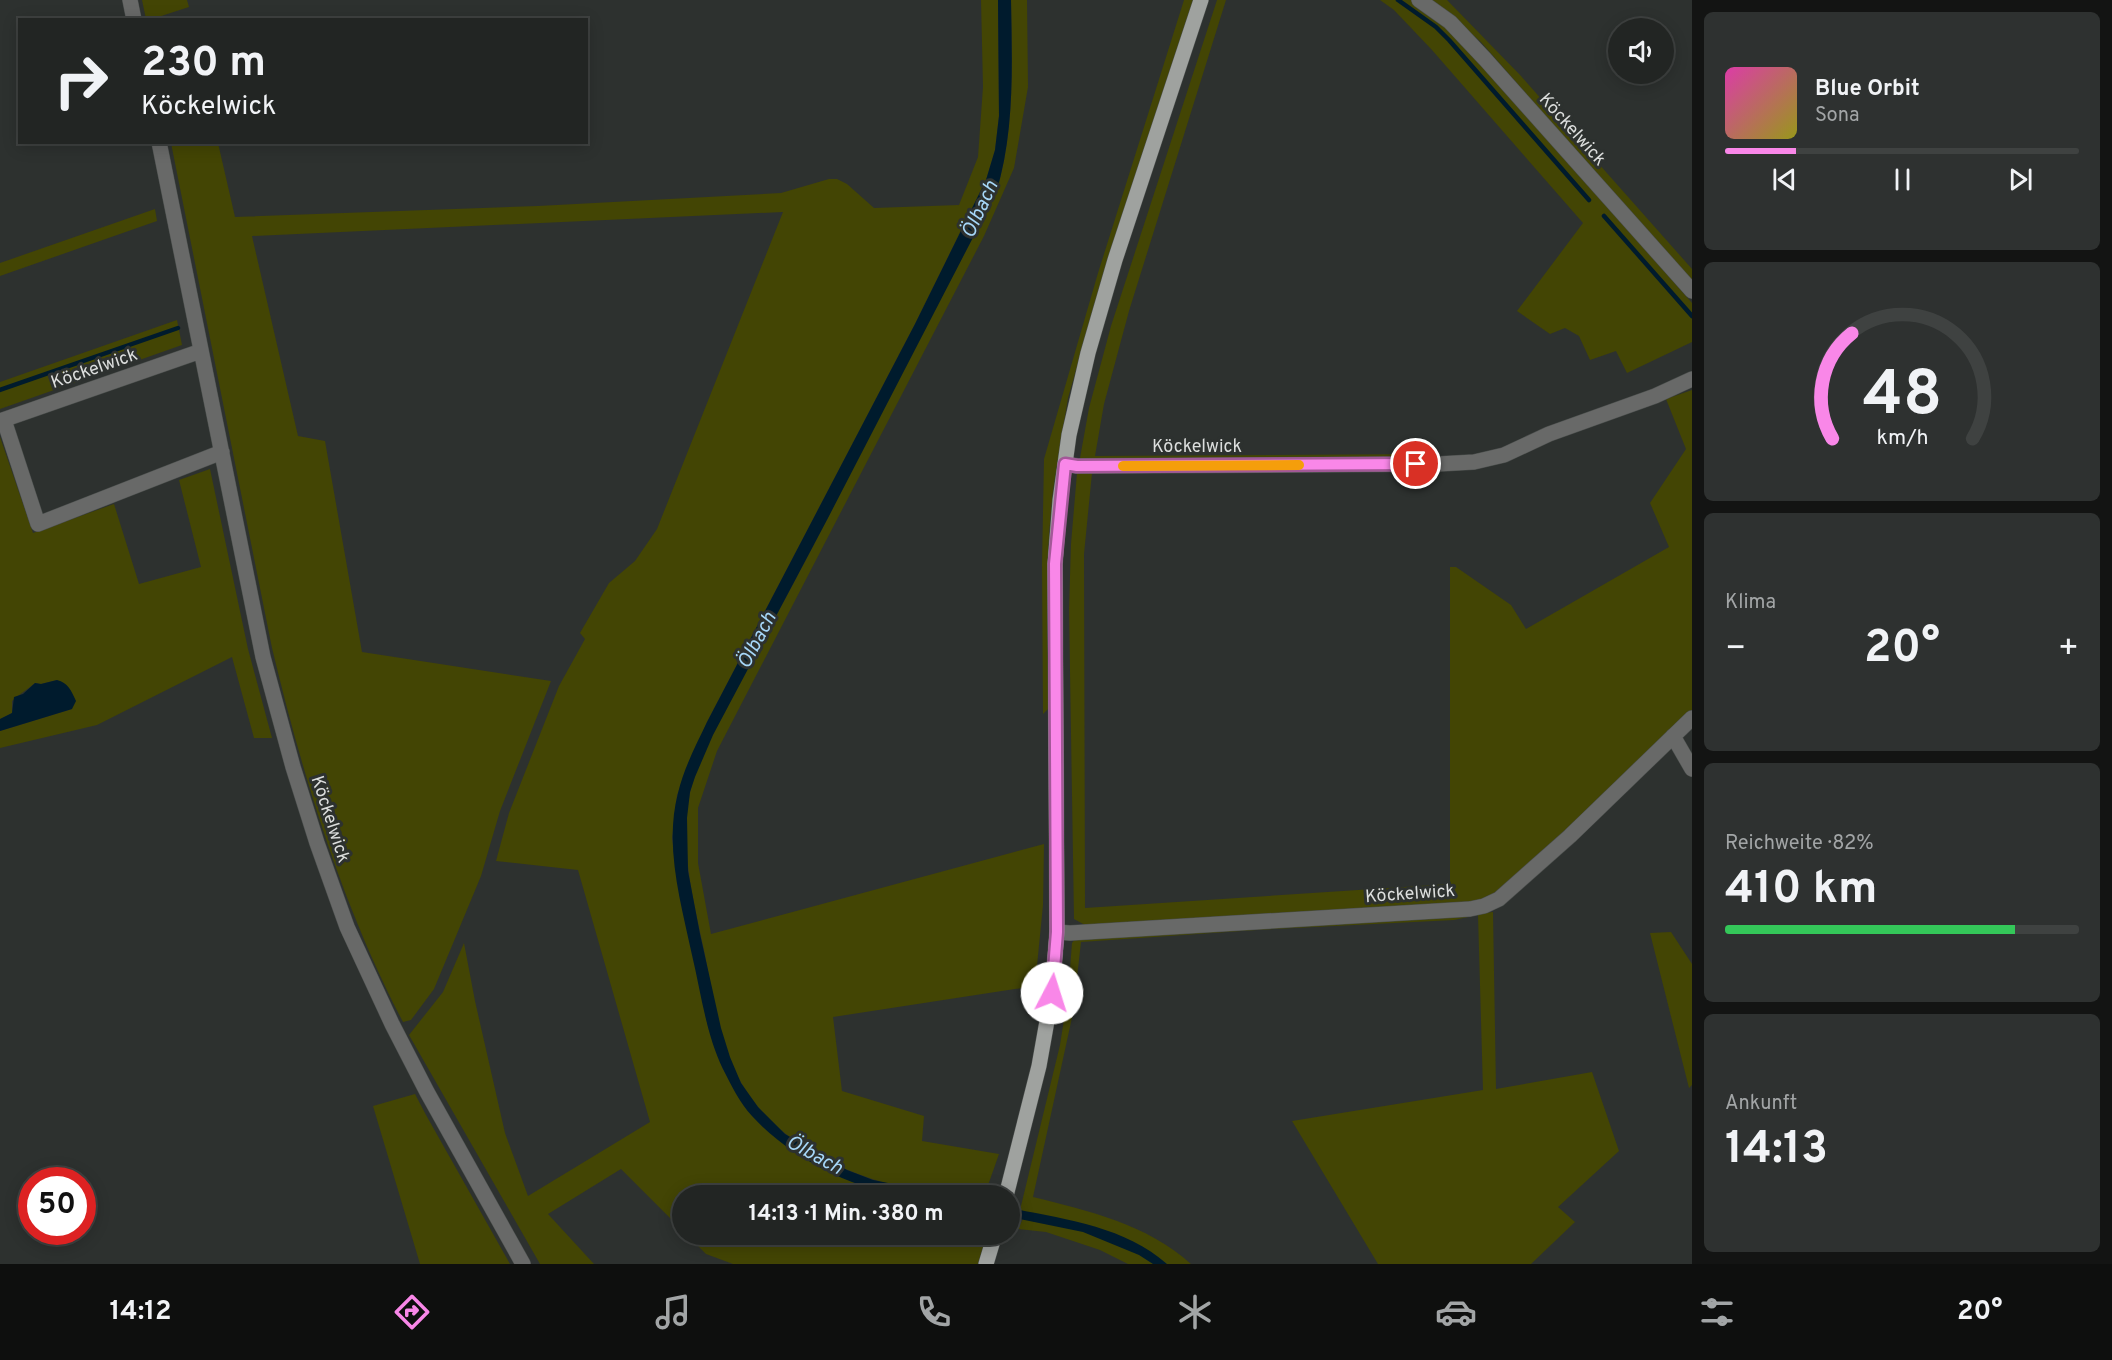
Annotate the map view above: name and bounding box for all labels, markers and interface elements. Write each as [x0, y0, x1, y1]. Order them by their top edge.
map controls [1608, 18, 1674, 84]
button: sound [1608, 18, 1674, 84]
text: 230 m [141, 38, 266, 91]
icon: right [42, 42, 120, 120]
text: Blue Orbit [1815, 76, 1920, 103]
street label: Köckelwick [1533, 89, 1611, 171]
text: Köckelwick [141, 90, 276, 124]
text: Sona [1815, 103, 1860, 129]
icon: previous [1768, 163, 1801, 196]
icon: pause [1886, 163, 1919, 196]
icon: next [2004, 163, 2037, 196]
water label: Ölbach [955, 176, 1005, 243]
street label: Köckelwick [48, 344, 141, 395]
text: 48 [1862, 358, 1942, 437]
text: km/h [1876, 425, 1928, 452]
street label: Köckelwick [1152, 436, 1242, 459]
pin [1390, 438, 1441, 489]
icon: arrive [1399, 447, 1432, 480]
text: Klima [1725, 590, 1776, 616]
water label: Ölbach [731, 607, 784, 674]
text: 20° [1864, 621, 1940, 678]
text: − [1725, 629, 1746, 671]
text: + [2058, 629, 2079, 671]
street label: Köckelwick [305, 773, 354, 866]
text: Reichweite · 82% [1725, 831, 1874, 857]
text: 410 km [1725, 862, 1877, 919]
street label: Köckelwick [1364, 880, 1456, 909]
position arrow [1020, 961, 1084, 1025]
text: Ankunft [1725, 1091, 1797, 1117]
text: 14:13 [1725, 1122, 1828, 1179]
water label: Ölbach [781, 1129, 847, 1182]
speed limit sign: 50 [18, 1167, 96, 1245]
text: 14:13 · 1 Min. · 380 m [748, 1201, 944, 1228]
icon: directions [391, 1291, 433, 1333]
icon: music [652, 1291, 694, 1333]
icon: phone [913, 1291, 955, 1333]
icon: climate [1174, 1291, 1216, 1333]
icon: car [1435, 1291, 1477, 1333]
icon: filters [1696, 1291, 1738, 1333]
text: 14:12 [110, 1295, 172, 1329]
text: 20° [1957, 1295, 2002, 1329]

